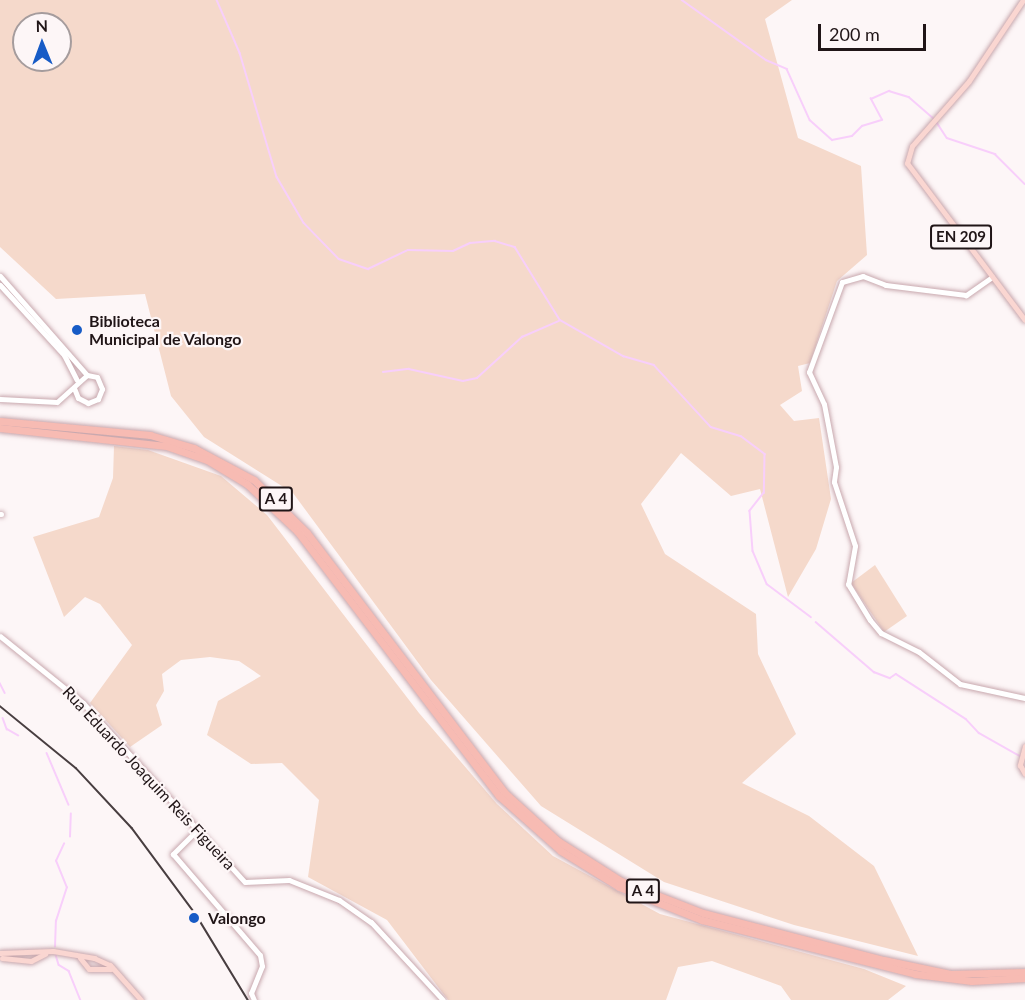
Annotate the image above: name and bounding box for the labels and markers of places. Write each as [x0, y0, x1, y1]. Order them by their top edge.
place label: Biblioteca Municipal de Valongo [89, 311, 242, 349]
marker: Biblioteca Municipal de Valongo [70, 323, 84, 337]
place label: Valongo [208, 908, 266, 928]
marker: Valongo [185, 909, 203, 927]

